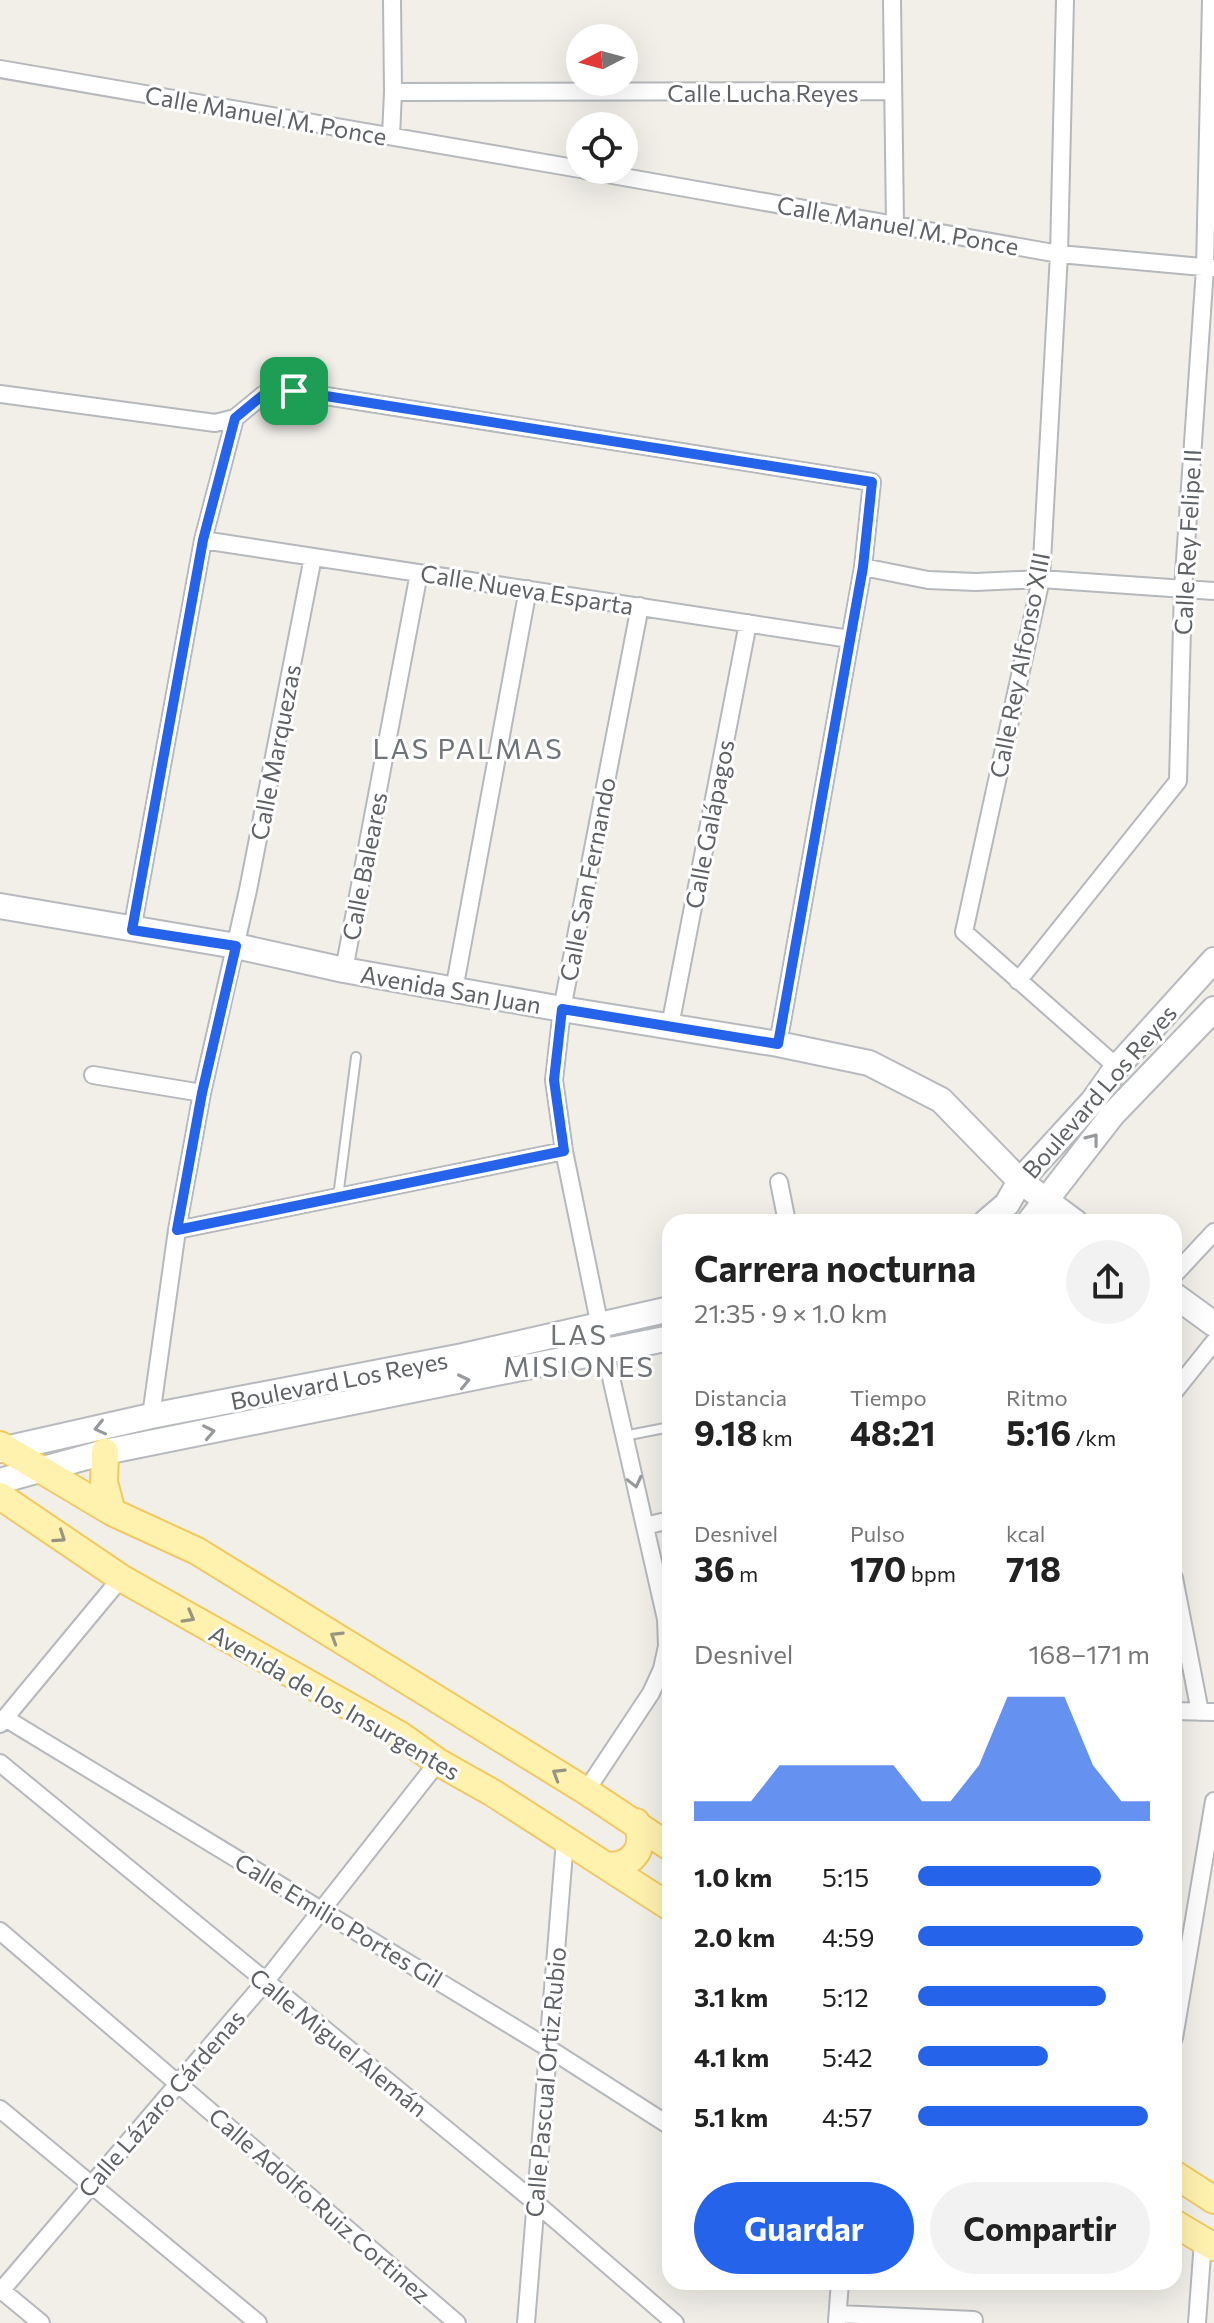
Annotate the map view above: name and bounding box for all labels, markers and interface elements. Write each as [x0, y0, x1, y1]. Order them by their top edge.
north arrow [566, 24, 638, 96]
map controls [566, 24, 638, 184]
street label: Calle Lucha Reyes [667, 78, 859, 107]
street label: Calle Manuel M. Ponce [143, 79, 389, 151]
button: locate [566, 112, 638, 184]
street label: Calle Manuel M. Ponce [775, 189, 1021, 261]
pin [260, 357, 328, 425]
icon: arrive [272, 369, 316, 413]
street label: Calle Rey Felipe II [1168, 448, 1206, 636]
street label: Calle Rey Alfonso XIII [983, 550, 1055, 780]
street label: Calle Nueva Esparta [418, 558, 636, 620]
street label: Calle Marquezas [244, 662, 306, 842]
district label: LAS PALMAS [372, 731, 564, 765]
street label: Calle Galápagos [678, 737, 740, 911]
street label: Calle San Fernando [553, 775, 621, 983]
street label: Calle Baleares [335, 789, 393, 943]
street label: Avenida San Juan [358, 959, 544, 1019]
street label: Boulevard Los Reyes [1016, 998, 1182, 1184]
one-way arrow [1084, 1133, 1098, 1148]
button: share [1066, 1240, 1150, 1324]
text: Carrera nocturna [694, 1245, 976, 1289]
text: 21:35 · 9 × 1.0 km [694, 1297, 888, 1328]
district label: LAS MISIONES [503, 1317, 655, 1383]
street label: Boulevard Los Reyes [228, 1345, 450, 1415]
one-way arrow [458, 1374, 471, 1391]
text: Distancia [694, 1384, 787, 1411]
text: Tiempo [850, 1384, 927, 1411]
text: Ritmo [1006, 1384, 1068, 1411]
text: 9.18 [694, 1411, 757, 1453]
text: 48:21 [850, 1411, 936, 1453]
text: 5:16 [1006, 1411, 1071, 1453]
one-way arrow [94, 1419, 108, 1436]
one-way arrow [202, 1424, 216, 1441]
text: km [757, 1424, 793, 1451]
text: /km [1071, 1424, 1116, 1451]
one-way arrow [625, 1475, 642, 1488]
text: Desnivel [694, 1520, 778, 1547]
text: Pulso [850, 1520, 905, 1547]
text: kcal [1006, 1520, 1045, 1547]
one-way arrow [52, 1527, 66, 1542]
text: 36 [694, 1547, 735, 1589]
text: 170 [850, 1547, 906, 1589]
text: 718 [1006, 1547, 1061, 1589]
text: m [735, 1560, 758, 1587]
text: bpm [906, 1560, 956, 1587]
one-way arrow [181, 1607, 195, 1622]
street label: Avenida de los Insurgentes [204, 1618, 466, 1786]
one-way arrow [331, 1632, 345, 1647]
text: Desnivel [694, 1638, 793, 1669]
text: 168–171 m [1028, 1638, 1150, 1669]
one-way arrow [552, 1768, 567, 1783]
street label: Calle Emilio Portes Gil [230, 1846, 448, 1994]
text: 1.0 km [694, 1861, 772, 1892]
text: 5:15 [822, 1861, 869, 1892]
text: 2.0 km [694, 1921, 775, 1952]
text: 4:59 [822, 1921, 874, 1952]
street label: Calle Pascual Ortiz Rubio [519, 1946, 571, 2218]
street label: Calle Miguel Alemán [244, 1962, 434, 2122]
text: 3.1 km [694, 1981, 768, 2012]
text: 5:12 [822, 1981, 869, 2012]
street label: Calle Lázaro Cárdenas [72, 2003, 250, 2203]
text: 4.1 km [694, 2041, 769, 2072]
text: 5:42 [822, 2041, 873, 2072]
street label: Calle Adolfo Ruiz Cortinez [204, 2101, 436, 2309]
text: 5.1 km [694, 2101, 768, 2132]
text: 4:57 [822, 2101, 872, 2132]
button: Guardar [694, 2182, 914, 2274]
button: Compartir [930, 2182, 1150, 2274]

